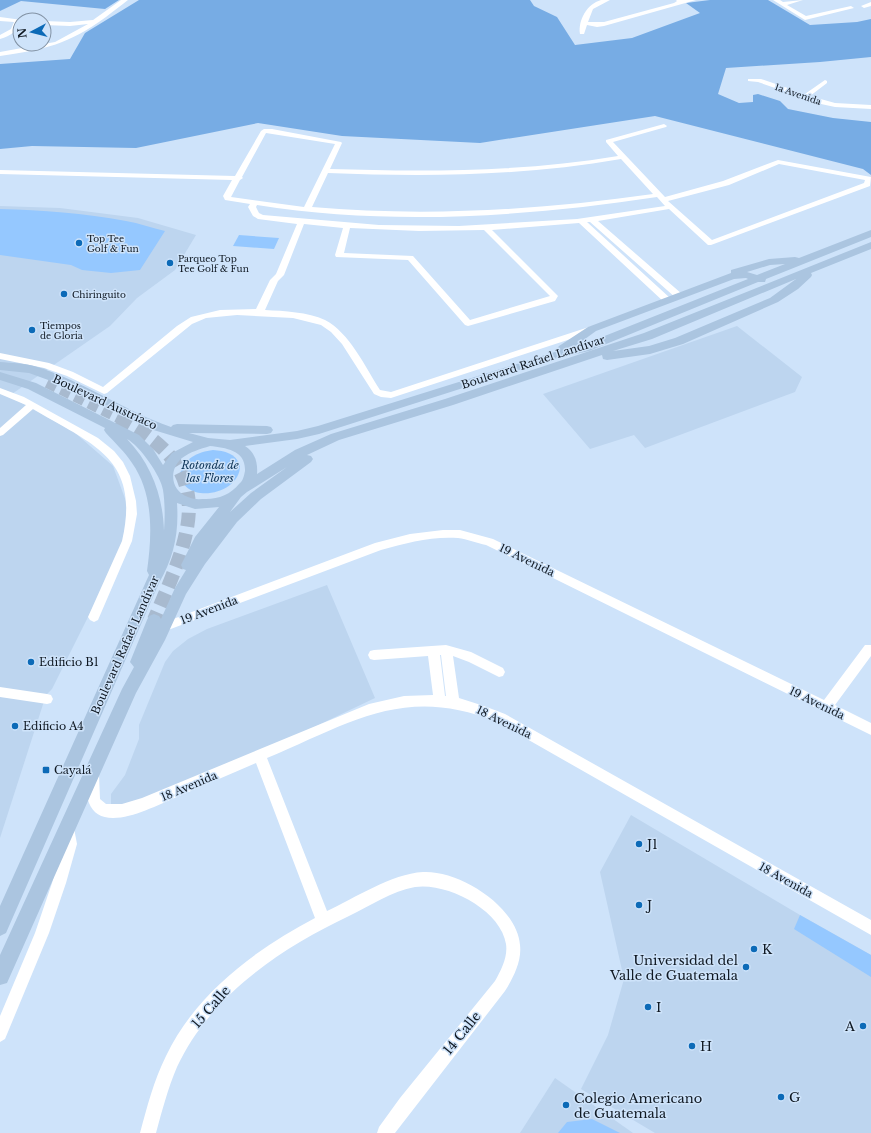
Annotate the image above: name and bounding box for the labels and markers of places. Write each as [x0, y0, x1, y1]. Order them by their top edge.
place label: Top Tee Golf & Fun [87, 233, 139, 254]
marker: Top Tee Golf & Fun [74, 238, 84, 248]
place label: Parqueo Top Tee Golf & Fun [178, 253, 249, 274]
marker: Parqueo Top Tee Golf & Fun [165, 258, 175, 268]
marker: Chiringuito [59, 289, 69, 299]
place label: Chiringuito [72, 289, 126, 300]
place label: Tiempos de Gloria [40, 320, 83, 341]
marker: Tiempos de Gloria [27, 325, 37, 335]
place label: Edificio B1 [39, 655, 99, 669]
marker: Edificio B1 [26, 657, 36, 667]
place label: Edificio A4 [23, 719, 84, 733]
marker: Edificio A4 [10, 721, 20, 731]
place label: Cayalá [54, 763, 92, 777]
marker: Cayalá [41, 765, 51, 775]
place label: J1 [645, 836, 658, 853]
marker: J1 [634, 839, 644, 849]
place label: J [645, 897, 652, 914]
marker: J [634, 900, 644, 910]
place label: K [762, 941, 773, 958]
marker: K [749, 944, 759, 954]
place label: Universidad del Valle de Guatemala [609, 952, 739, 984]
marker: Universidad del Valle de Guatemala [741, 962, 751, 972]
place label: I [656, 999, 661, 1016]
marker: I [643, 1002, 653, 1012]
place label: A [844, 1018, 856, 1035]
marker: A [858, 1021, 868, 1031]
place label: H [700, 1038, 712, 1055]
marker: H [687, 1041, 697, 1051]
place label: G [789, 1089, 800, 1106]
place label: Colegio Americano de Guatemala [574, 1090, 702, 1122]
marker: G [776, 1092, 786, 1102]
marker: Colegio Americano de Guatemala [561, 1100, 571, 1110]

